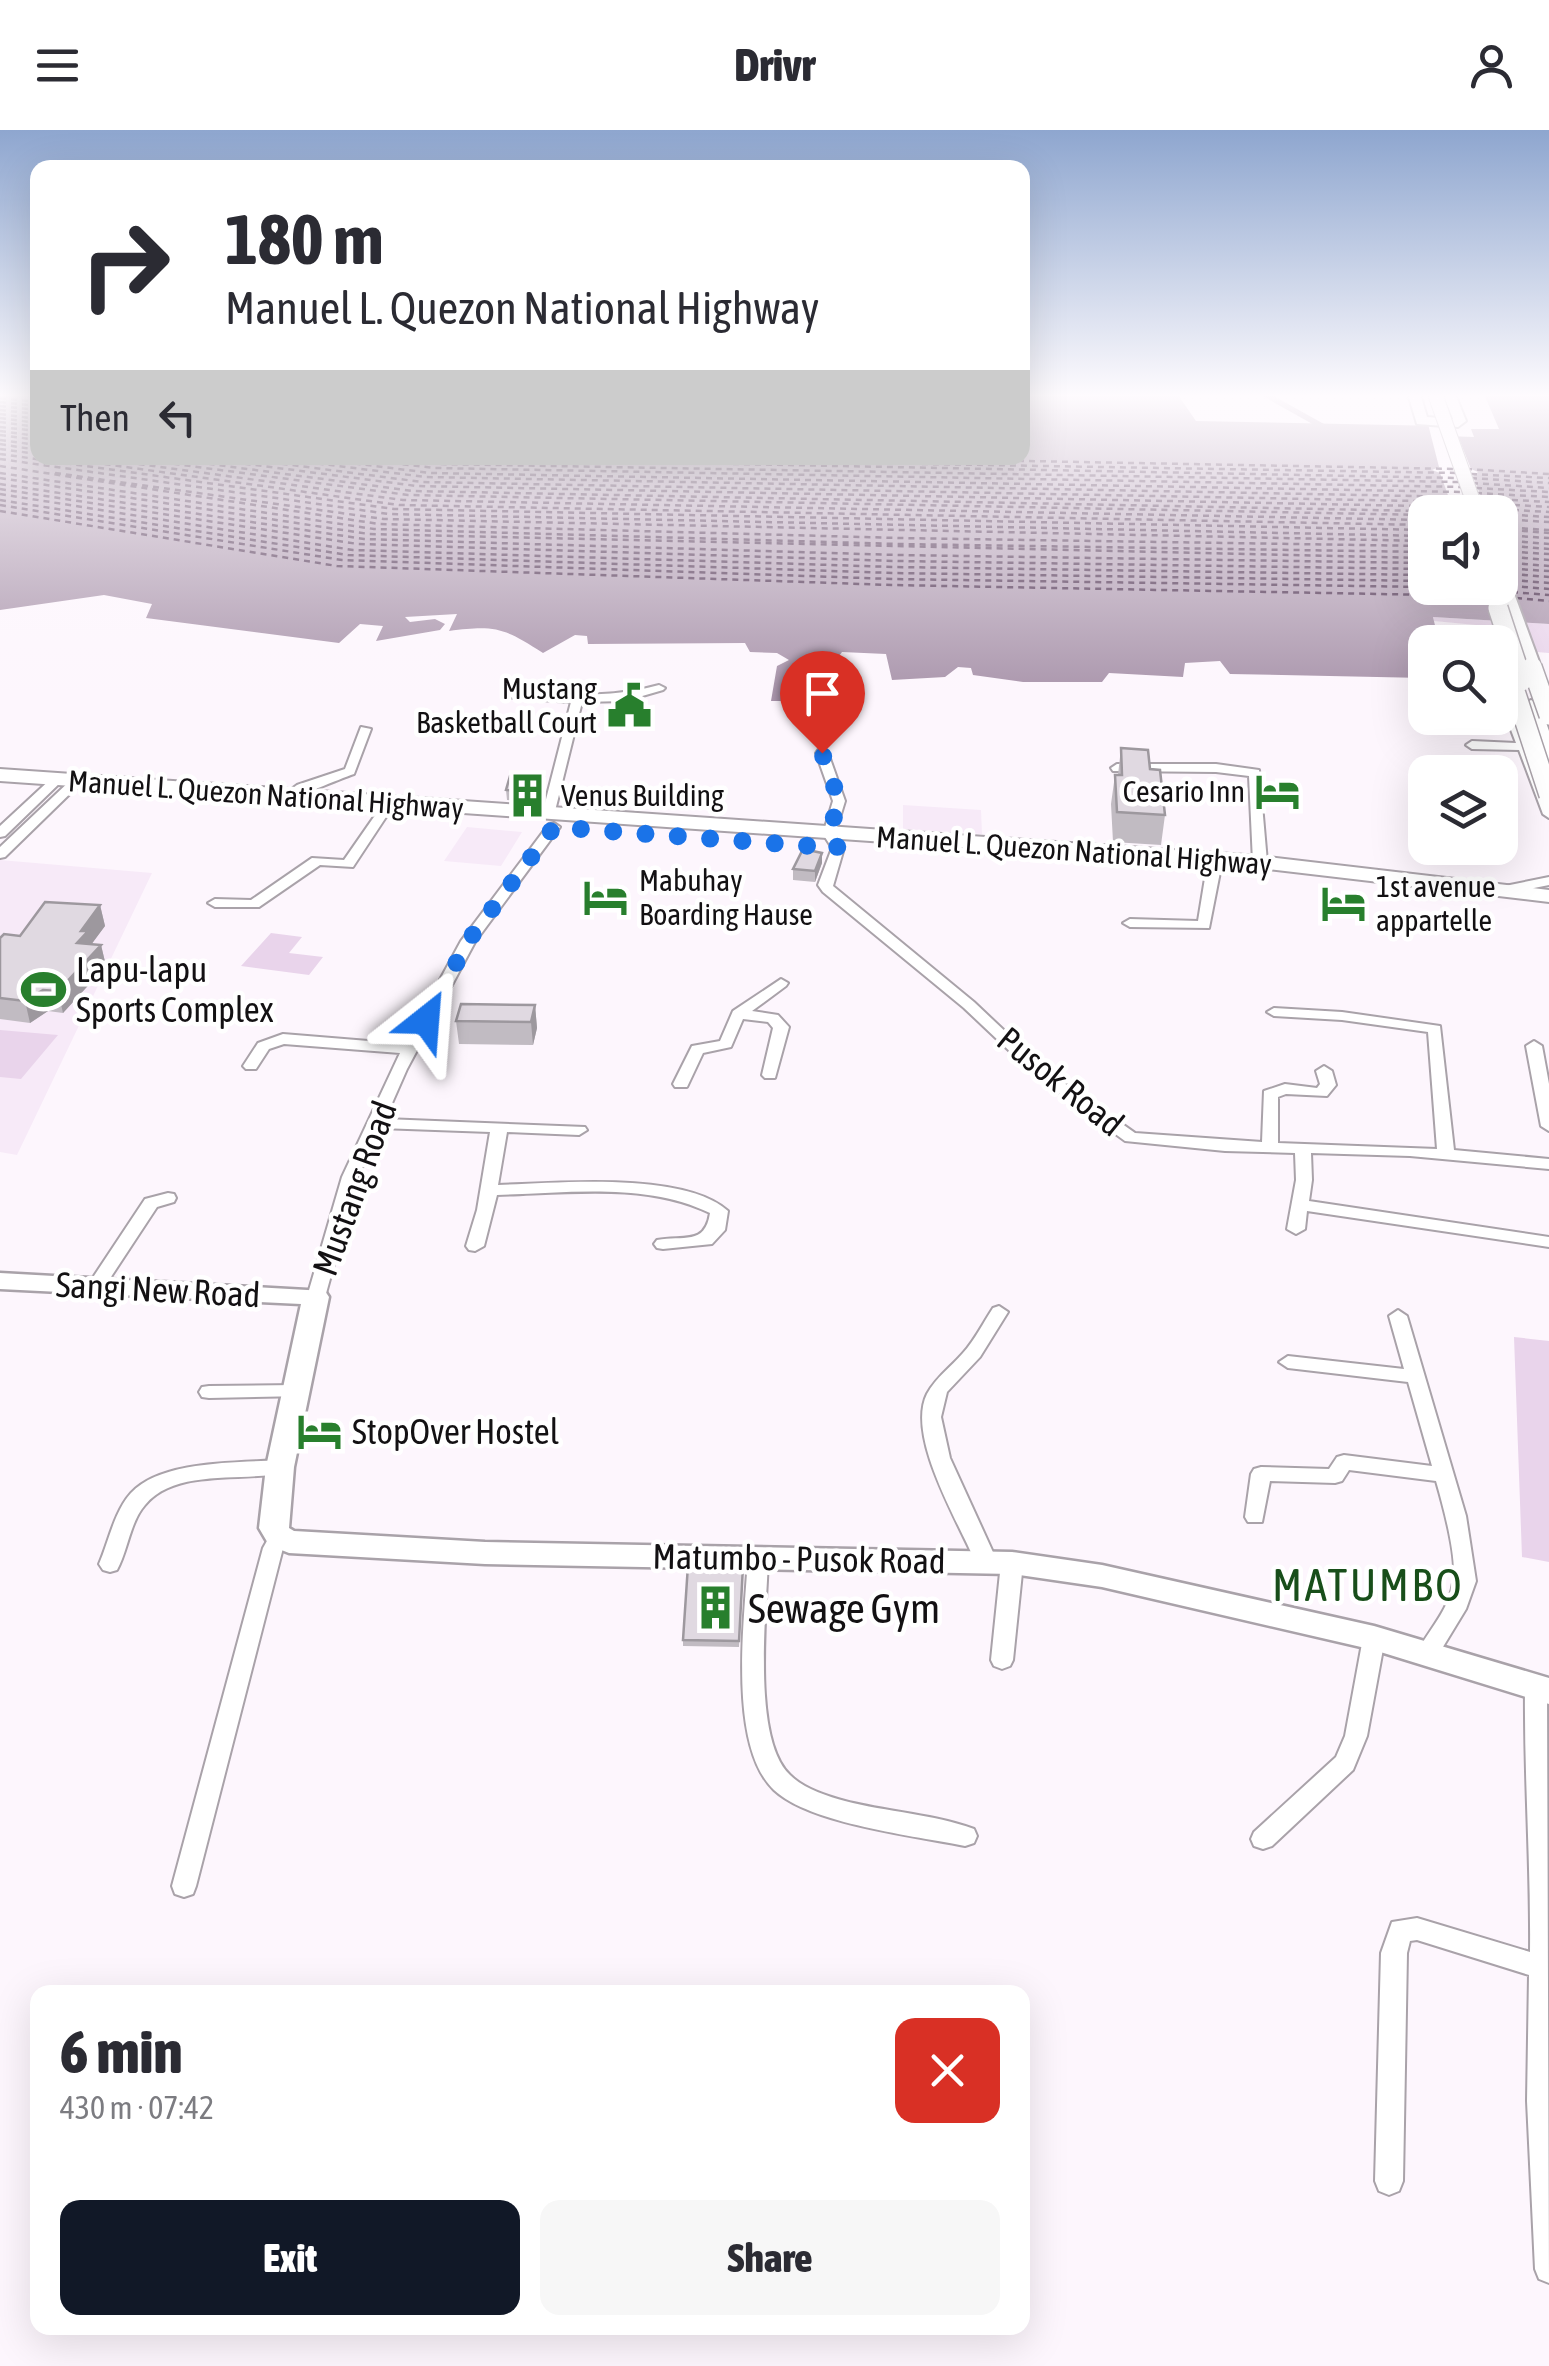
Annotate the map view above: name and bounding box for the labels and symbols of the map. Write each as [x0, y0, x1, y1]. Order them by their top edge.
pin [780, 651, 865, 754]
place label: Mustang Basketball Court [416, 671, 597, 739]
public building icon: Mustang Basketball Court [606, 681, 654, 729]
street label: Manuel L. Quezon National Highway [67, 763, 465, 825]
hotel icon: Cesario Inn [1254, 767, 1302, 815]
building icon: Venus Building [504, 771, 552, 819]
place label: Cesario Inn [1123, 774, 1245, 808]
place label: Venus Building [561, 778, 724, 812]
street label: Manuel L. Quezon National Highway [875, 819, 1273, 881]
place label: Mabuhay Boarding Hause [639, 863, 813, 931]
place label: 1st avenue appartelle [1376, 869, 1496, 937]
hotel icon: Mabuhay Boarding Hause [582, 873, 630, 921]
hotel icon: 1st avenue appartelle [1319, 879, 1367, 927]
place label: Lapu-lapu Sports Complex [76, 949, 274, 1029]
sports icon: Lapu-lapu Sports Complex [19, 965, 67, 1013]
position arrow [374, 968, 478, 1072]
street label: Pusok Road [990, 1018, 1132, 1144]
street label: Mustang Road [304, 1095, 404, 1281]
street label: Sangi New Road [55, 1264, 261, 1314]
hotel icon: StopOver Hostel [295, 1407, 343, 1455]
place label: StopOver Hostel [352, 1411, 559, 1451]
street label: Matumbo - Pusok Road [652, 1535, 946, 1581]
district label: MATUMBO [1272, 1559, 1464, 1611]
building icon: Sewage Gym [691, 1584, 739, 1632]
place label: Sewage Gym [748, 1584, 940, 1632]

